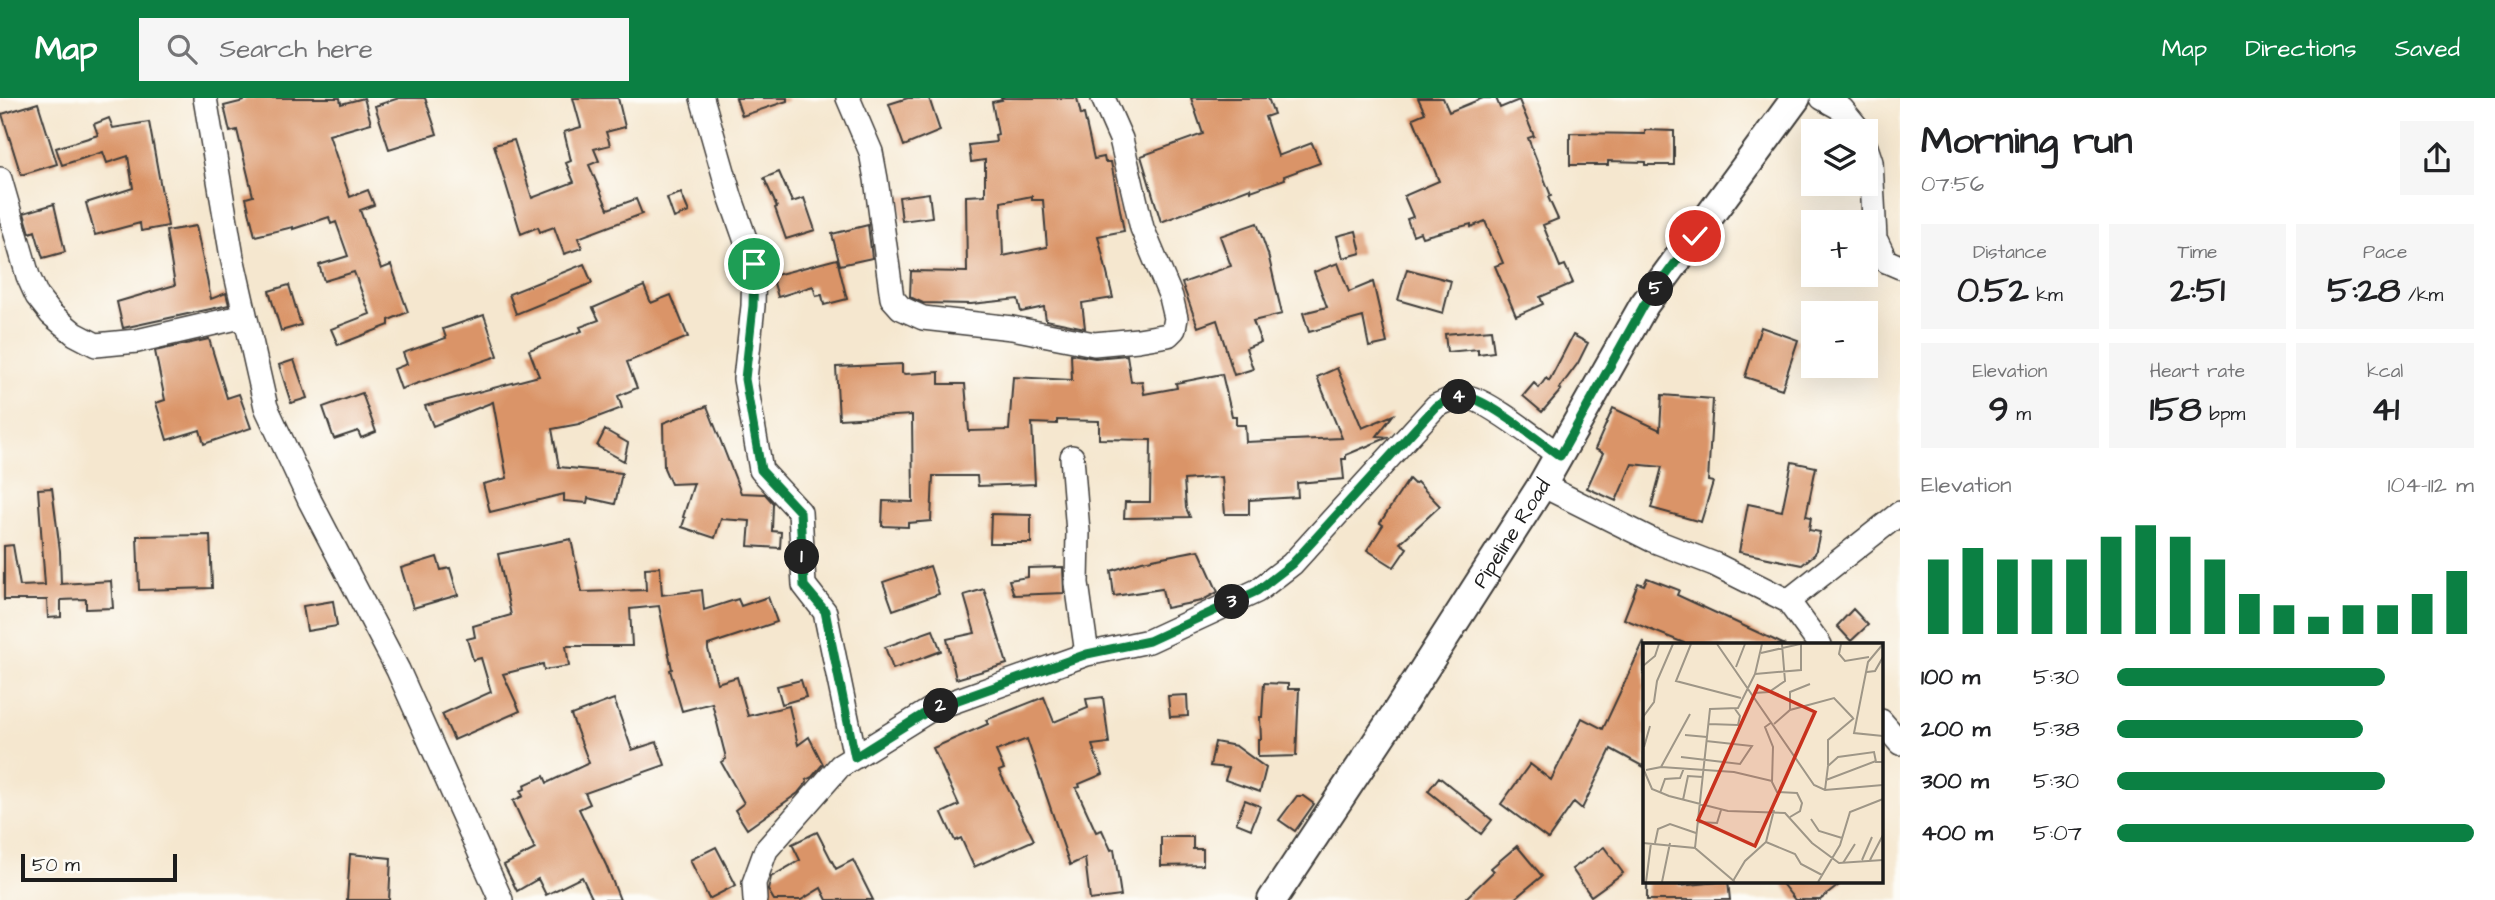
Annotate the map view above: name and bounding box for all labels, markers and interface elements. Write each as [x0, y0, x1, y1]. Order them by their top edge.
search box [139, 18, 629, 81]
text: Map [35, 26, 97, 72]
icon: search [163, 30, 201, 68]
text: Search here [219, 31, 373, 67]
text: Map [2162, 32, 2207, 66]
text: Directions [2245, 32, 2357, 66]
text: Saved [2395, 32, 2460, 66]
text: Morning run [1921, 116, 2133, 168]
map controls [1801, 119, 1878, 378]
button: layers [1801, 119, 1878, 196]
button: share [2400, 121, 2474, 195]
text: 07:56 [1921, 168, 1984, 200]
pin [1665, 206, 1725, 266]
button: + [1801, 210, 1878, 287]
icon: check [1676, 217, 1714, 255]
pin [724, 234, 784, 294]
text: Distance [1973, 239, 2047, 266]
text: Time [2178, 239, 2217, 266]
text: Pace [2363, 239, 2407, 266]
icon: arrive [735, 245, 773, 283]
text: 0.52 [1957, 266, 2029, 315]
text: 2:51 [2170, 266, 2225, 315]
text: 5:28 [2327, 266, 2400, 315]
pin: 5 [1638, 272, 1674, 306]
text: 5 [1649, 275, 1662, 302]
text: km [2029, 282, 2063, 309]
text: /km [2400, 282, 2443, 309]
button: − [1801, 301, 1878, 378]
text: Elevation [1972, 358, 2047, 385]
text: Heart rate [2150, 358, 2245, 385]
text: kcal [2367, 358, 2403, 385]
pin: 4 [1442, 380, 1476, 414]
text: 4 [1452, 383, 1465, 410]
text: 9 [1989, 385, 2009, 434]
text: 158 [2150, 385, 2202, 434]
text: 41 [2371, 385, 2399, 434]
text: m [2009, 401, 2031, 428]
text: bpm [2202, 401, 2245, 428]
text: Elevation [1921, 469, 2012, 501]
text: 104–112 m [2388, 469, 2474, 501]
street label: Pipeline Road [1466, 473, 1558, 594]
pin: 1 [784, 540, 820, 574]
text: 1 [800, 543, 803, 570]
pin: 3 [1214, 584, 1250, 620]
text: 3 [1227, 588, 1236, 615]
inset map [1643, 643, 1882, 883]
text: 100 m [1921, 661, 1980, 693]
text: 5:30 [2033, 661, 2079, 693]
pin: 2 [923, 688, 958, 724]
text: 2 [935, 692, 946, 719]
text: 200 m [1921, 713, 1990, 745]
text: 5:38 [2033, 713, 2080, 745]
text: 300 m [1921, 765, 1989, 797]
text: 5:30 [2033, 765, 2079, 797]
text: 400 m [1921, 817, 1993, 849]
text: 5:07 [2033, 817, 2082, 849]
scale bar [21, 851, 177, 883]
text: 50 m [32, 852, 80, 879]

